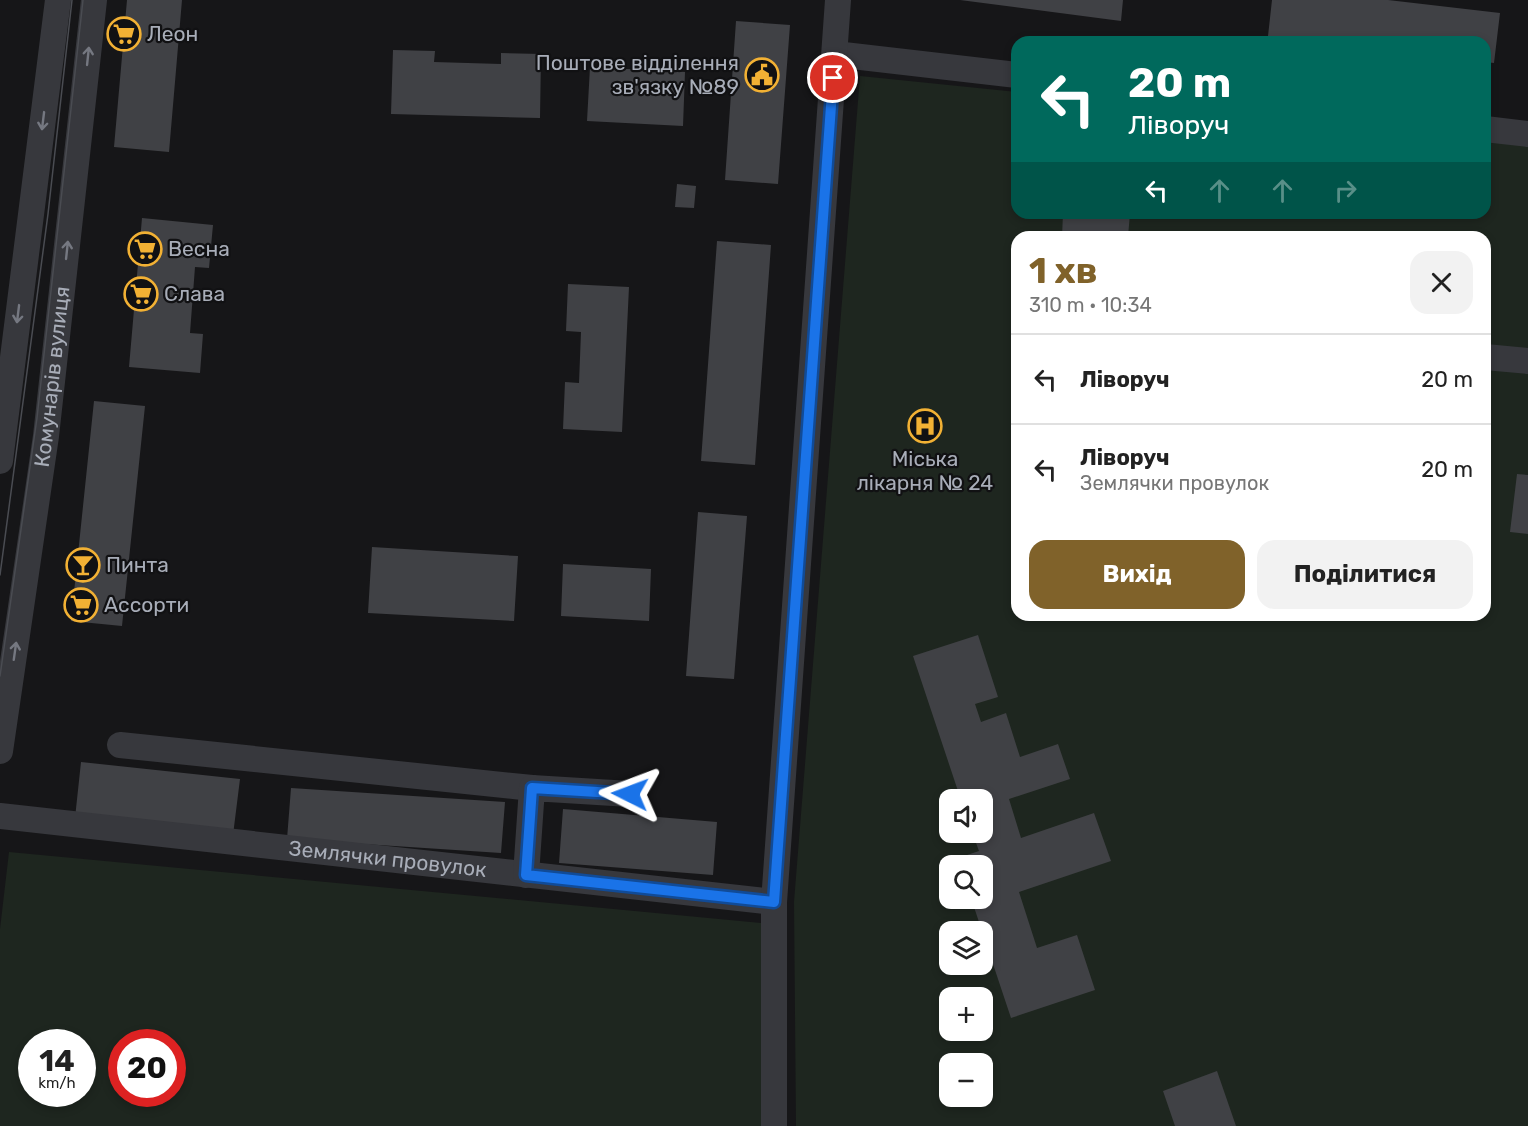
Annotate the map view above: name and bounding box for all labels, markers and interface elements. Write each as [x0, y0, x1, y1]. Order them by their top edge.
supermarket icon: Леон [106, 16, 142, 52]
place label: Леон [147, 21, 198, 46]
one-way arrow [83, 46, 94, 66]
place label: Поштове відділення зв'язку №89 [536, 50, 739, 99]
pin [807, 52, 858, 103]
public building icon: Поштове відділення зв'язку №89 [744, 57, 780, 93]
text: 20 m [1128, 58, 1231, 108]
icon: left [1029, 60, 1107, 138]
icon: arrive [816, 61, 849, 94]
text: Ліворуч [1128, 109, 1229, 141]
one-way arrow [37, 110, 48, 130]
icon: left [1140, 174, 1173, 207]
icon: ahead [1203, 174, 1236, 207]
icon: ahead [1266, 174, 1299, 207]
icon: right [1329, 174, 1362, 207]
supermarket icon: Весна [127, 231, 163, 267]
place label: Весна [168, 236, 230, 261]
one-way arrow [62, 240, 73, 260]
text: 1 хв [1029, 249, 1098, 292]
button: close [1410, 251, 1473, 314]
supermarket icon: Слава [123, 276, 159, 312]
place label: Слава [164, 281, 225, 306]
street label: Комунарів вулиця [29, 285, 74, 469]
text: 310 m · 10:34 [1029, 293, 1152, 317]
one-way arrow [13, 304, 24, 323]
icon: left [1029, 363, 1062, 396]
text: Ліворуч [1080, 366, 1170, 393]
text: 20 m [1421, 366, 1473, 393]
hospital icon: Міська лікарня № 24 [907, 408, 943, 444]
text: Ліворуч [1080, 444, 1170, 471]
place label: Міська лікарня № 24 [857, 446, 993, 495]
icon: left [1029, 453, 1062, 486]
text: 20 m [1421, 456, 1473, 483]
text: Землячки провулок [1080, 471, 1269, 495]
button: Вихід [1029, 540, 1245, 609]
button: Поділитися [1257, 540, 1473, 609]
bar icon: Пинта [65, 547, 101, 583]
place label: Пинта [106, 552, 169, 577]
supermarket icon: Ассорти [63, 587, 99, 623]
place label: Ассорти [104, 592, 189, 617]
one-way arrow [9, 642, 20, 662]
position arrow [598, 762, 662, 826]
map controls [939, 789, 993, 1107]
button: sound [939, 789, 993, 843]
street label: Землячки провулок [288, 835, 488, 882]
button: search [939, 855, 993, 909]
button: layers [939, 921, 993, 975]
button: + [939, 987, 993, 1041]
speed limit sign: 20 [108, 1029, 186, 1107]
text: 14 [39, 1043, 75, 1079]
button: − [939, 1053, 993, 1107]
text: km/h [38, 1074, 76, 1092]

